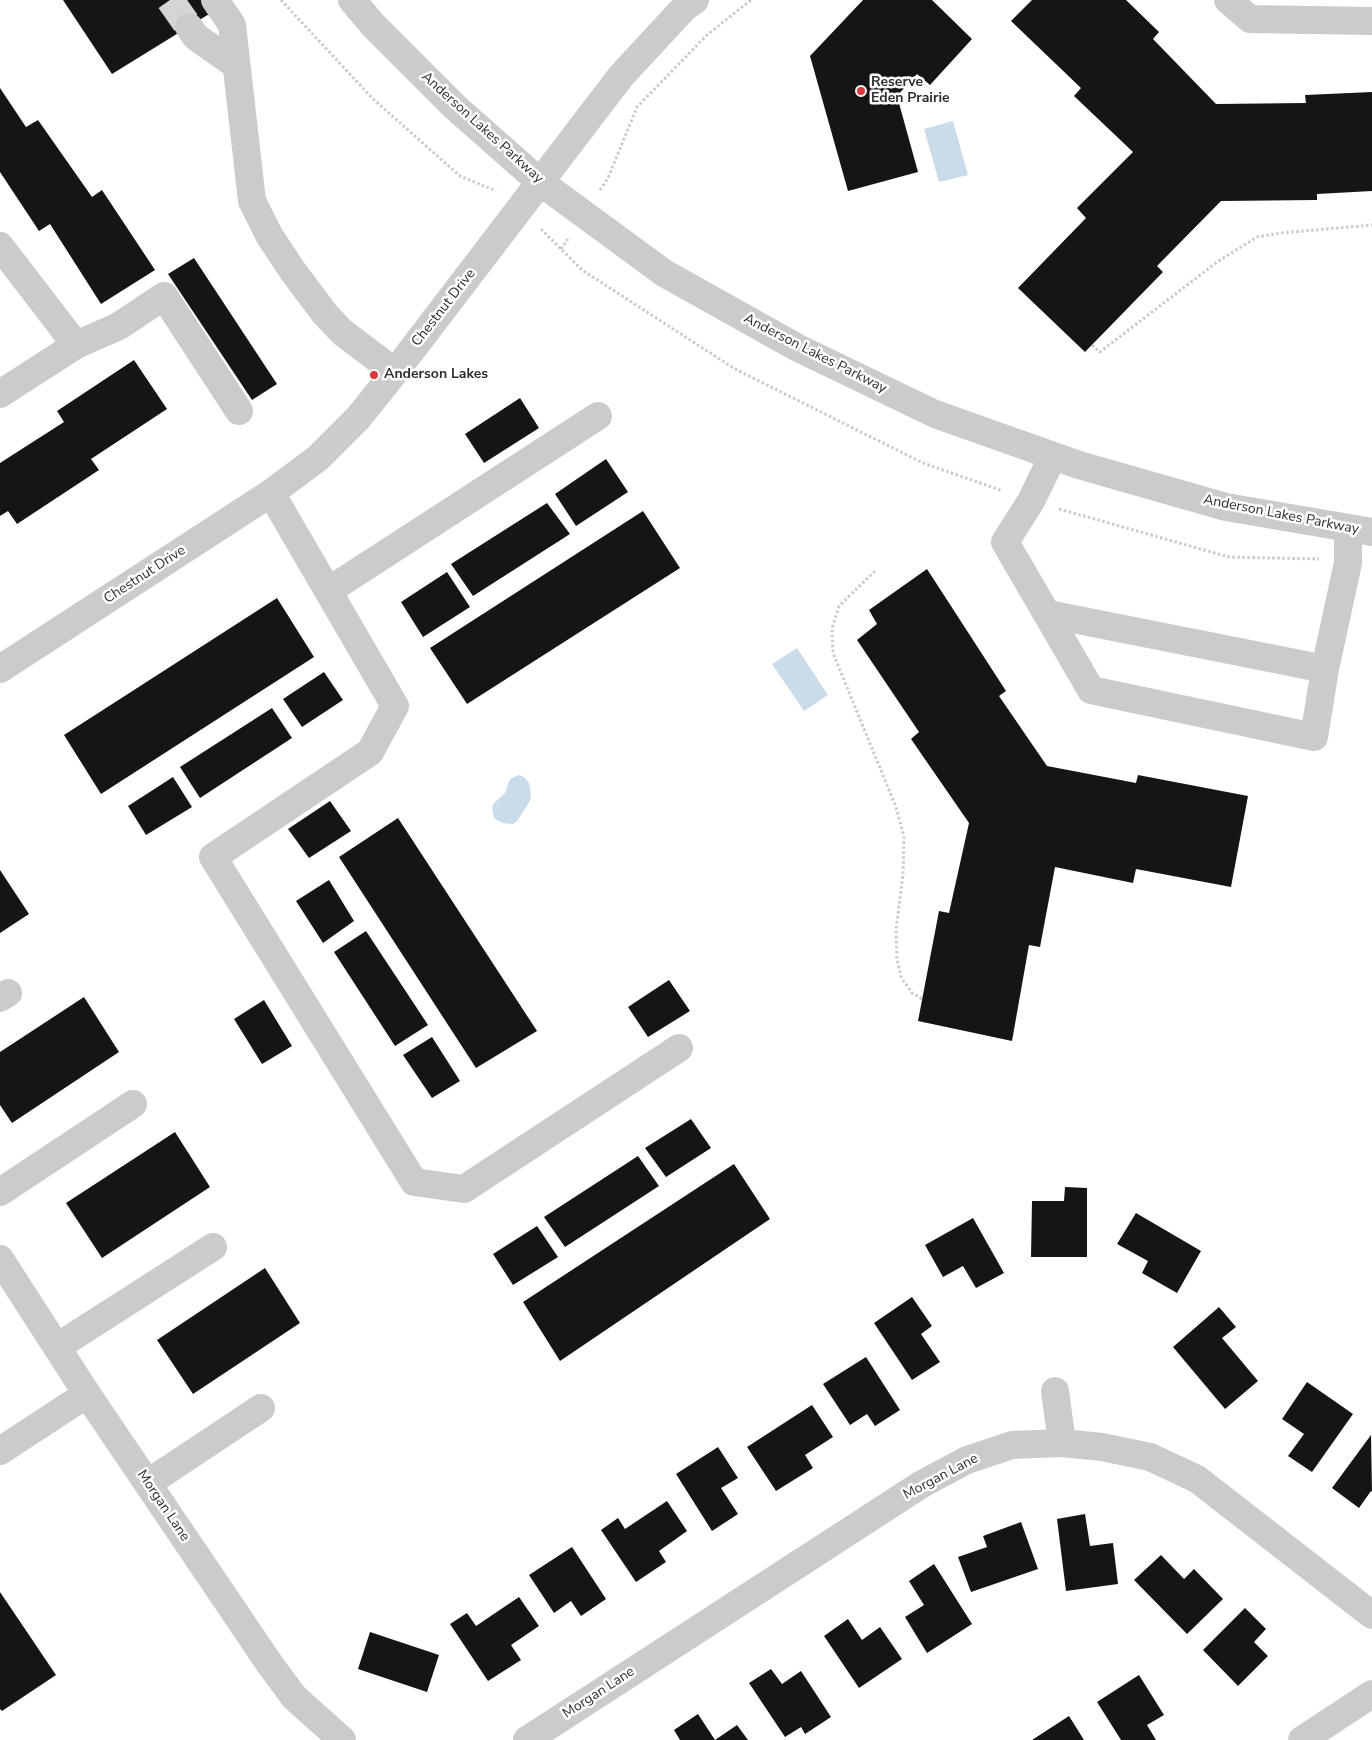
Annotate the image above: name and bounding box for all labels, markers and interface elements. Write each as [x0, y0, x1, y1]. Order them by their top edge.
street label: Anderson Lakes Parkway [418, 69, 546, 187]
place label: Reserve Eden Prairie [871, 75, 950, 108]
marker: Reserve Eden Prairie [855, 85, 867, 97]
street label: Chestnut Drive [408, 266, 480, 350]
street label: Anderson Lakes Parkway [741, 311, 889, 397]
place label: Anderson Lakes [384, 367, 488, 383]
marker: Anderson Lakes [368, 369, 380, 381]
street label: Anderson Lakes Parkway [1202, 492, 1360, 538]
street label: Chestnut Drive [101, 542, 189, 608]
street label: Morgan Lane [901, 1450, 981, 1504]
street label: Morgan Lane [133, 1467, 193, 1545]
street label: Morgan Lane [560, 1664, 638, 1722]

